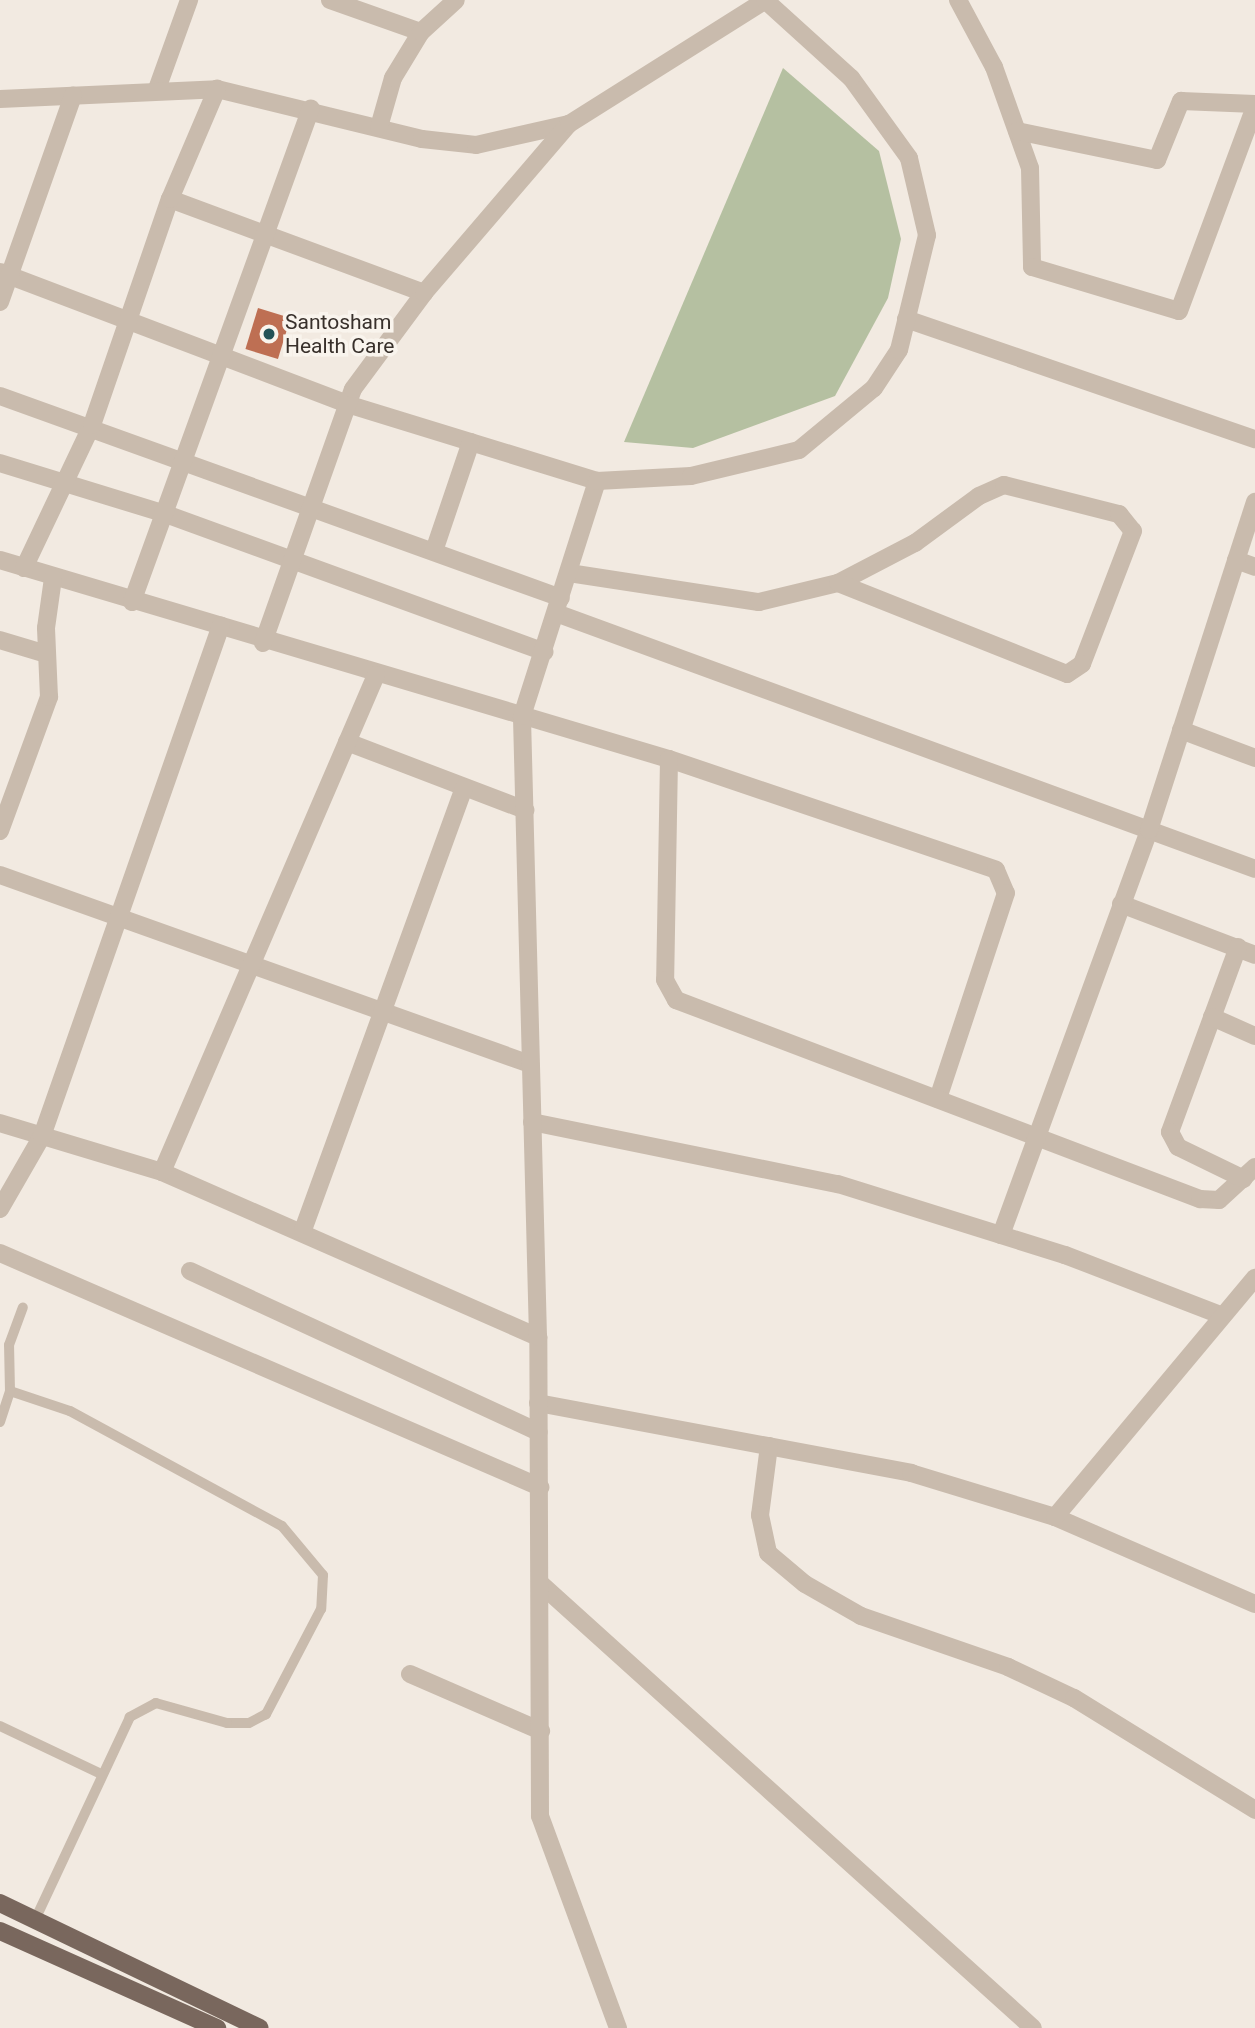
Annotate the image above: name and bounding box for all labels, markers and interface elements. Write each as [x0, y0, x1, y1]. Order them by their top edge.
place label: Santosham Health Care [285, 309, 394, 359]
marker: Santosham Health Care [259, 324, 279, 344]

